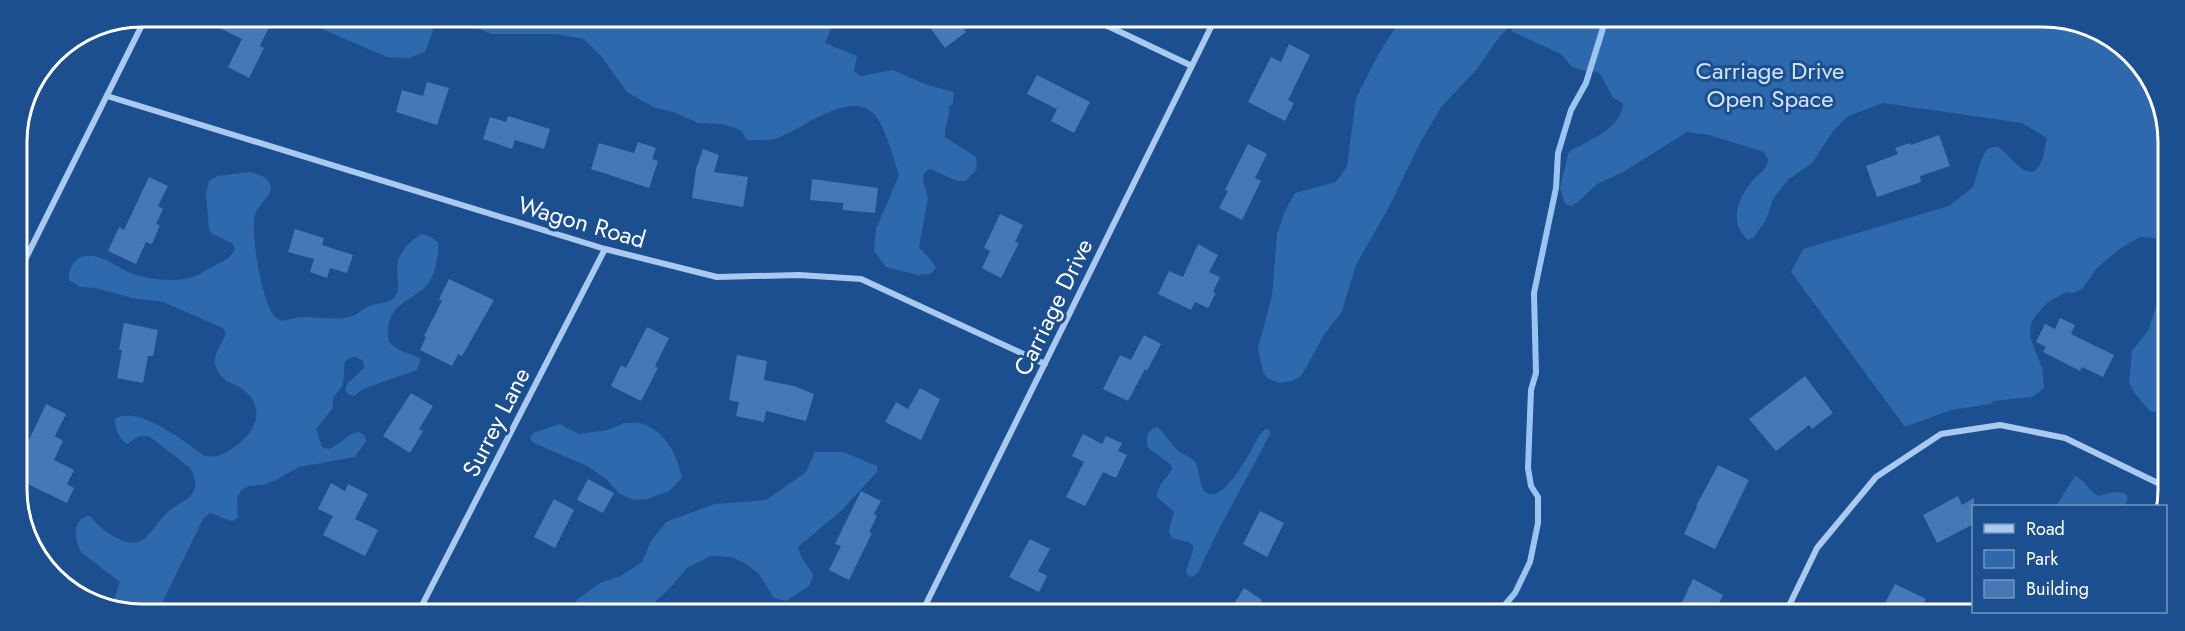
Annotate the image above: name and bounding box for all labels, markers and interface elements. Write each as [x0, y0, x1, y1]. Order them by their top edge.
park label: Carriage Drive Open Space [1696, 53, 1844, 116]
street label: Wagon Road [514, 187, 650, 257]
street label: Carriage Drive [1005, 232, 1101, 382]
street label: Surrey Lane [453, 361, 539, 483]
legend [1972, 505, 2167, 613]
text: Road [2026, 516, 2065, 542]
text: Park [2026, 546, 2058, 572]
text: Building [2026, 576, 2089, 602]

